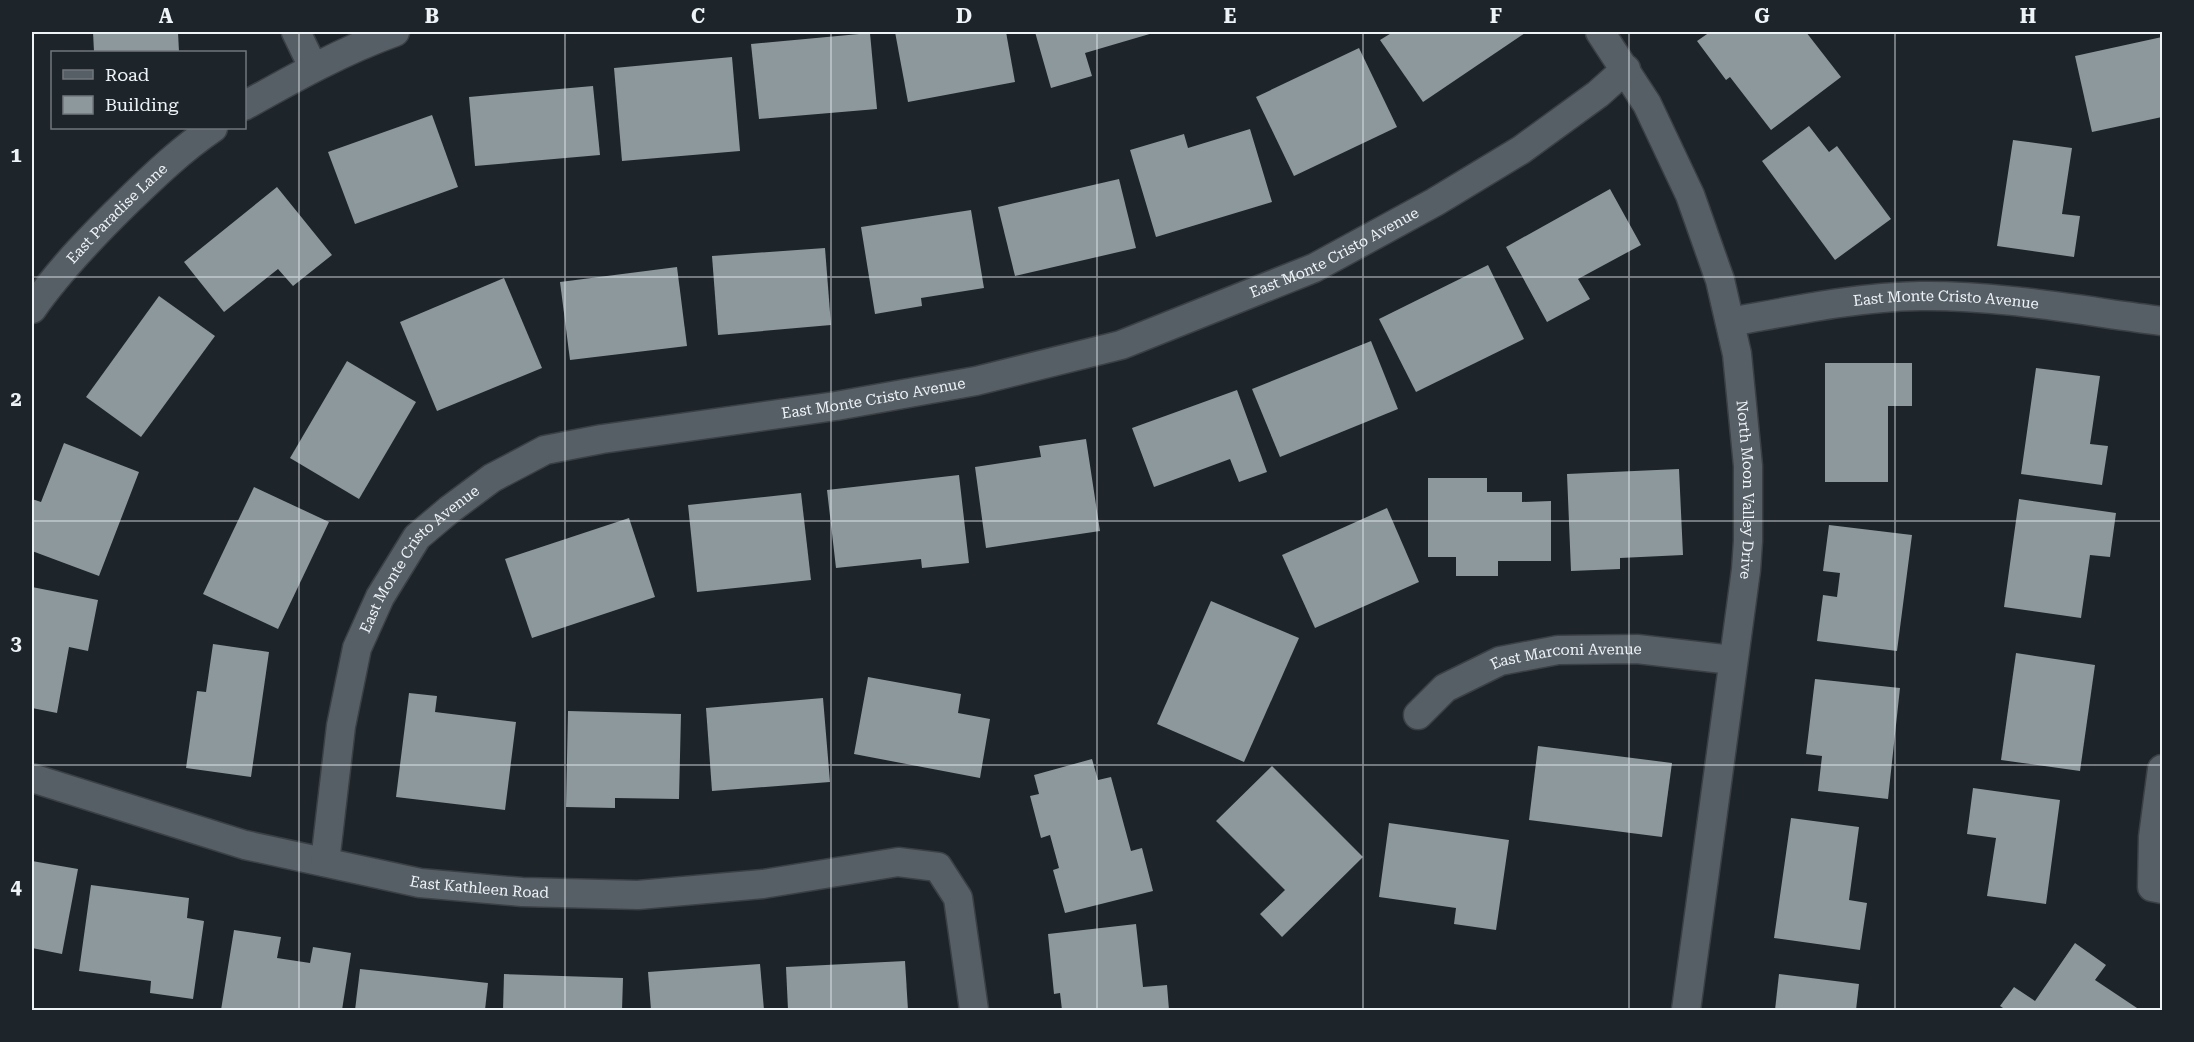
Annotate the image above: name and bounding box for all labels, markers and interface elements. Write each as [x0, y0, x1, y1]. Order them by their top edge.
text: A [159, 4, 174, 28]
text: B [425, 4, 439, 28]
text: C [691, 4, 705, 28]
text: D [956, 4, 972, 28]
text: E [1224, 4, 1237, 28]
text: F [1490, 4, 1502, 28]
text: G [1754, 4, 1770, 28]
text: H [2020, 4, 2036, 28]
legend [51, 51, 246, 129]
text: Road [105, 64, 150, 85]
text: Building [105, 94, 179, 115]
text: 1 [10, 143, 22, 167]
street label: East Paradise Lane [63, 159, 171, 268]
street label: East Monte Cristo Avenue [1247, 204, 1422, 302]
street label: East Monte Cristo Avenue [1852, 287, 2040, 313]
street label: East Monte Cristo Avenue [780, 374, 967, 423]
text: 2 [10, 387, 22, 411]
street label: North Moon Valley Drive [1733, 399, 1757, 581]
street label: East Monte Cristo Avenue [356, 482, 483, 636]
text: 3 [10, 631, 22, 655]
street label: East Marconi Avenue [1487, 640, 1643, 673]
street label: East Kathleen Road [408, 872, 550, 902]
text: 4 [10, 875, 22, 899]

